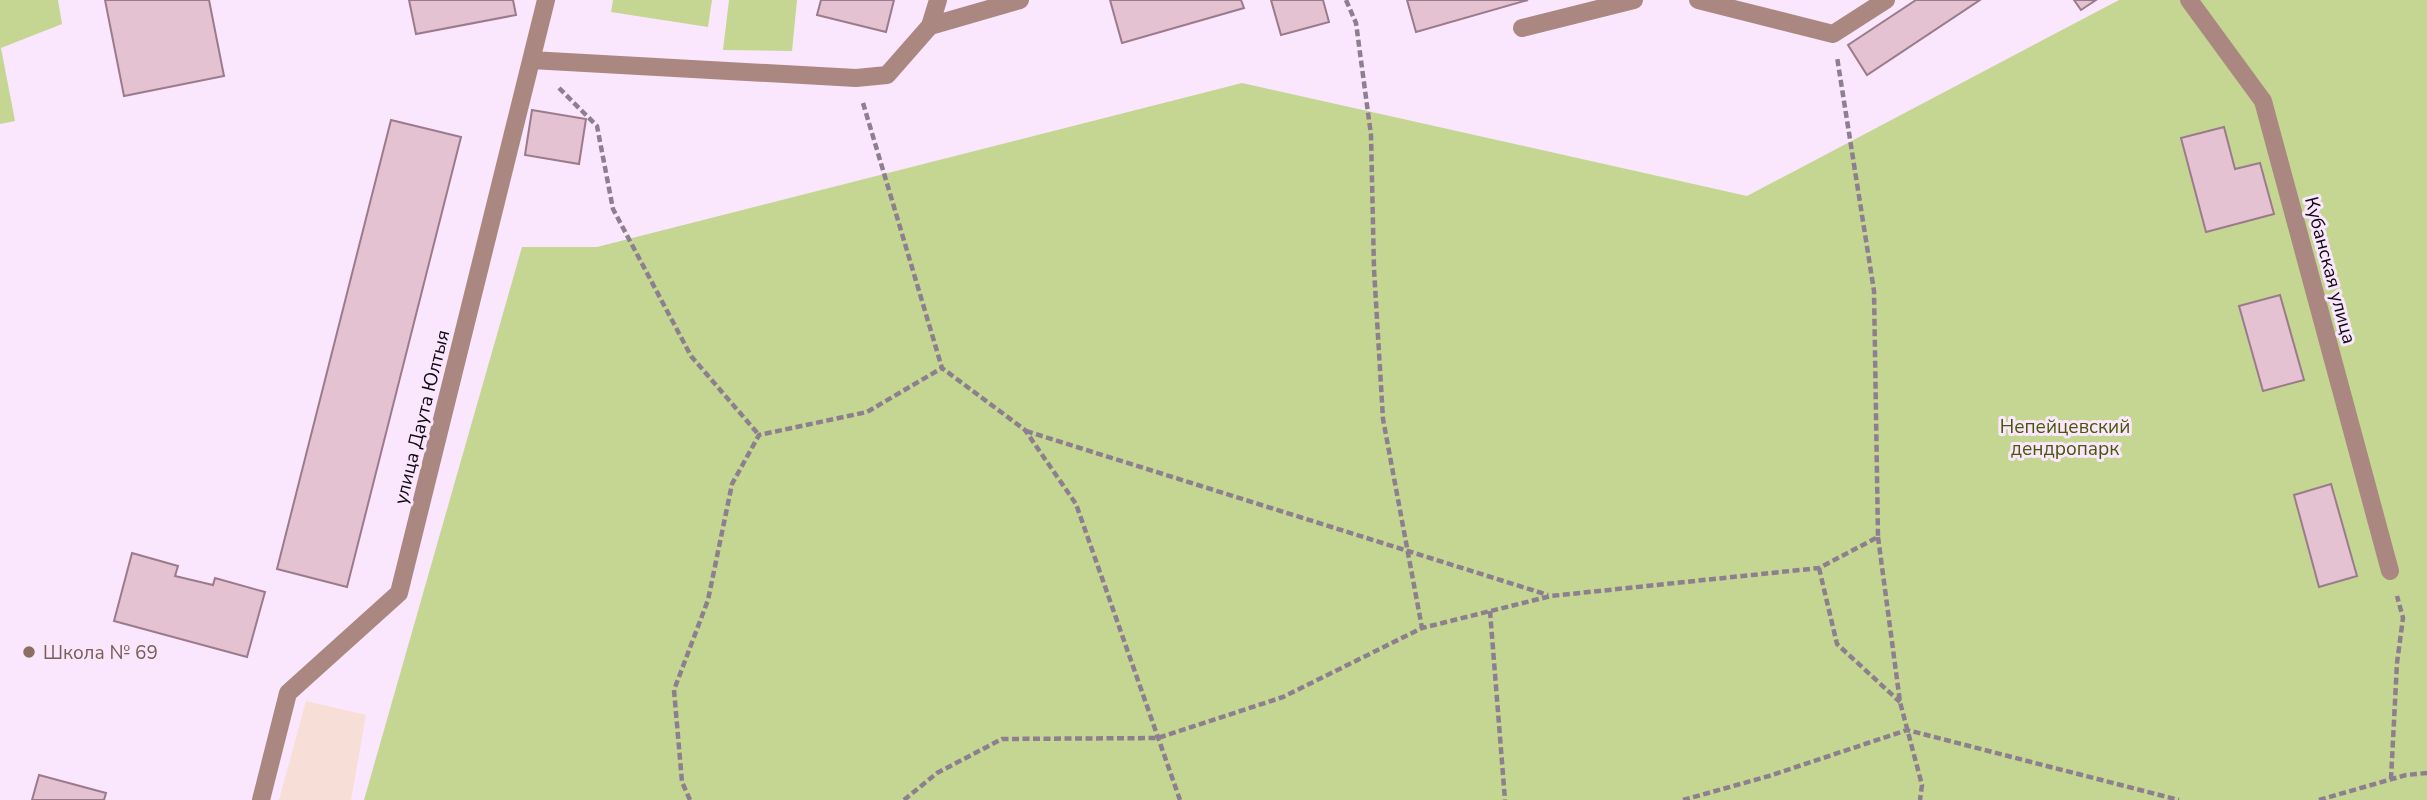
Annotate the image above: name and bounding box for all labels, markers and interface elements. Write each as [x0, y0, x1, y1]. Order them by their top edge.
street label: Кубанская улица [2298, 194, 2362, 347]
street label: улица Даута Юлтыя [388, 327, 456, 507]
park label: Непейцевский дендропарк [2000, 414, 2130, 462]
place label: Школа № 69 [43, 640, 158, 666]
marker: Школа № 69 [21, 644, 37, 660]

